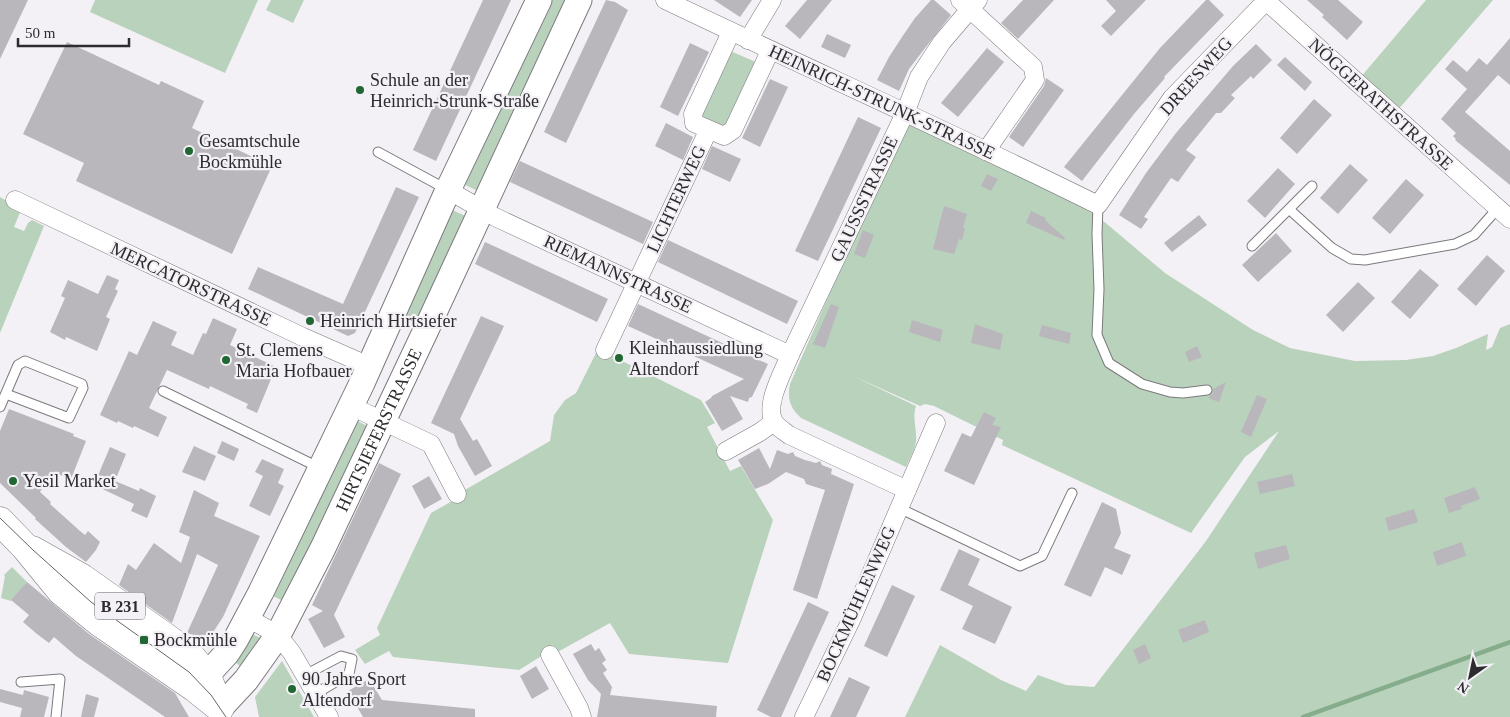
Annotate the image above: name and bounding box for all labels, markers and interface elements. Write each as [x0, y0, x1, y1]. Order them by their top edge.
scale bar [18, 15, 129, 47]
text: 50 m [25, 25, 56, 41]
street label: DREESWEG [1156, 33, 1236, 119]
street label: NÖGGERATHSTRASSE [1305, 34, 1457, 174]
street label: HEINRICH-STRUNK-STRASSE [766, 41, 998, 163]
place label: Schule an der Heinrich-Strunk-Straße [370, 70, 539, 111]
marker: Schule an der Heinrich-Strunk-Straße [354, 84, 366, 96]
place label: Gesamtschule Bockmühle [199, 131, 300, 172]
street label: GAUSSSTRASSE [826, 133, 902, 265]
street label: LICHTERWEG [642, 142, 710, 256]
marker: Gesamtschule Bockmühle [183, 145, 195, 157]
street label: RIEMANNSTRASSE [541, 231, 695, 317]
street label: MERCATORSTRASSE [108, 238, 274, 330]
place label: Heinrich Hirtsiefer [320, 311, 456, 331]
marker: Heinrich Hirtsiefer [304, 315, 316, 327]
place label: Kleinhaussiedlung Altendorf [629, 338, 763, 379]
place label: St. Clemens Maria Hofbauer [236, 340, 351, 381]
street label: HIRTSIEFERSTRASSE [332, 345, 426, 515]
marker: Kleinhaussiedlung Altendorf [613, 352, 625, 364]
marker: St. Clemens Maria Hofbauer [220, 354, 232, 366]
place label: Yesil Market [23, 471, 116, 491]
marker: Yesil Market [7, 475, 19, 487]
street label: BOCKMÜHLENWEG [813, 523, 899, 685]
road number: B 231 [95, 592, 145, 620]
place label: Bockmühle [154, 630, 237, 650]
marker: Bockmühle [138, 634, 150, 646]
north arrow [1445, 652, 1495, 702]
place label: 90 Jahre Sport Altendorf [302, 669, 406, 710]
text: N [1455, 678, 1472, 697]
marker: 90 Jahre Sport Altendorf [286, 683, 298, 695]

